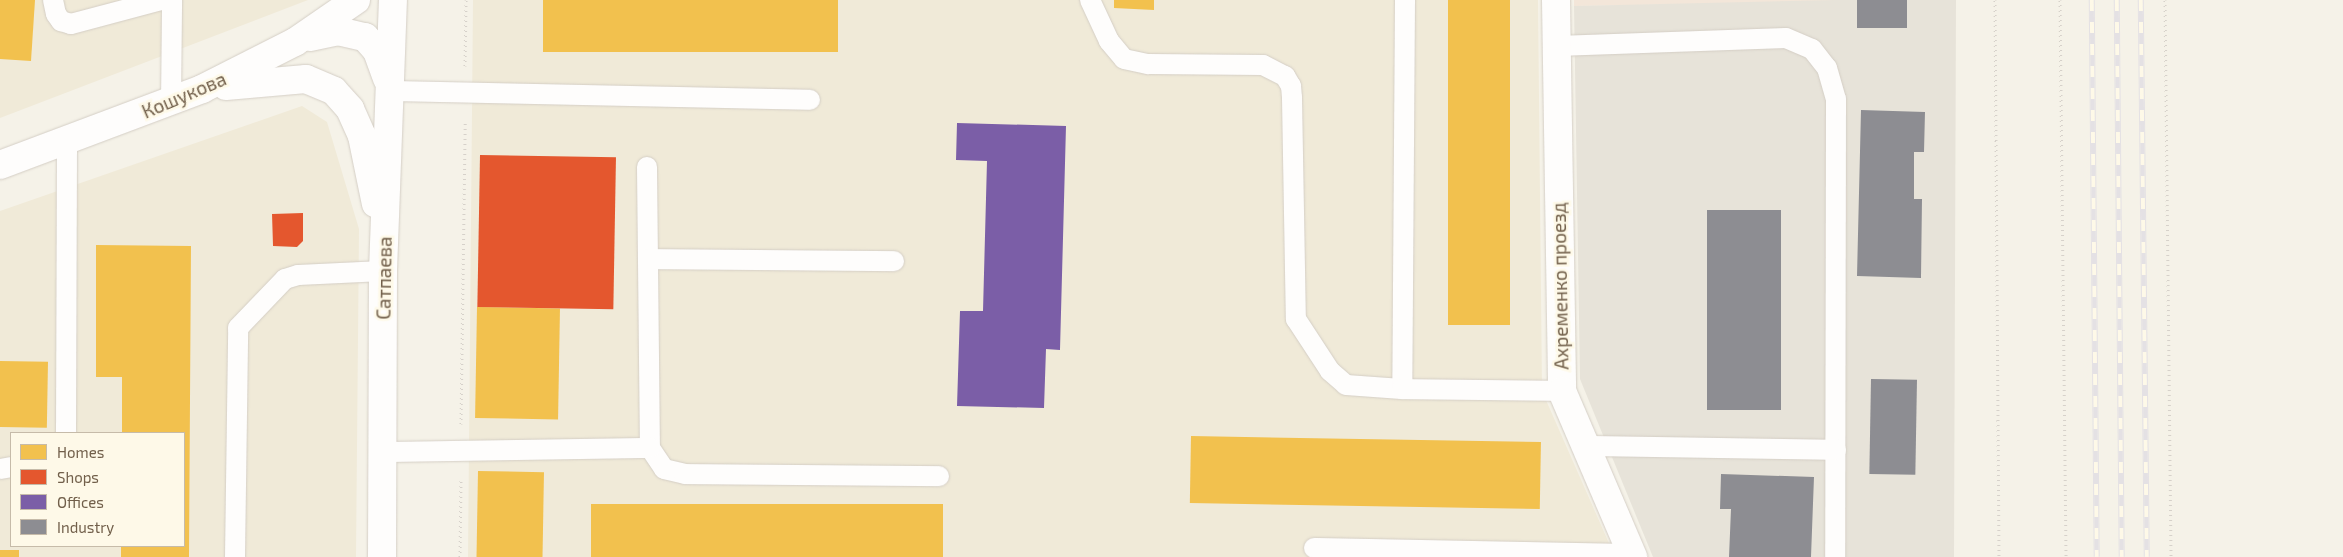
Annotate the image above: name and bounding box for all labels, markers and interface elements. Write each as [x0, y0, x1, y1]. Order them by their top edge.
street label: Кошукова [138, 67, 230, 123]
street label: Ахременко проезд [1547, 202, 1573, 370]
street label: Сатпаева [372, 236, 396, 320]
legend [10, 432, 185, 547]
text: Homes [57, 443, 104, 461]
text: Shops [57, 468, 99, 486]
text: Offices [57, 493, 104, 511]
text: Industry [57, 518, 114, 536]

